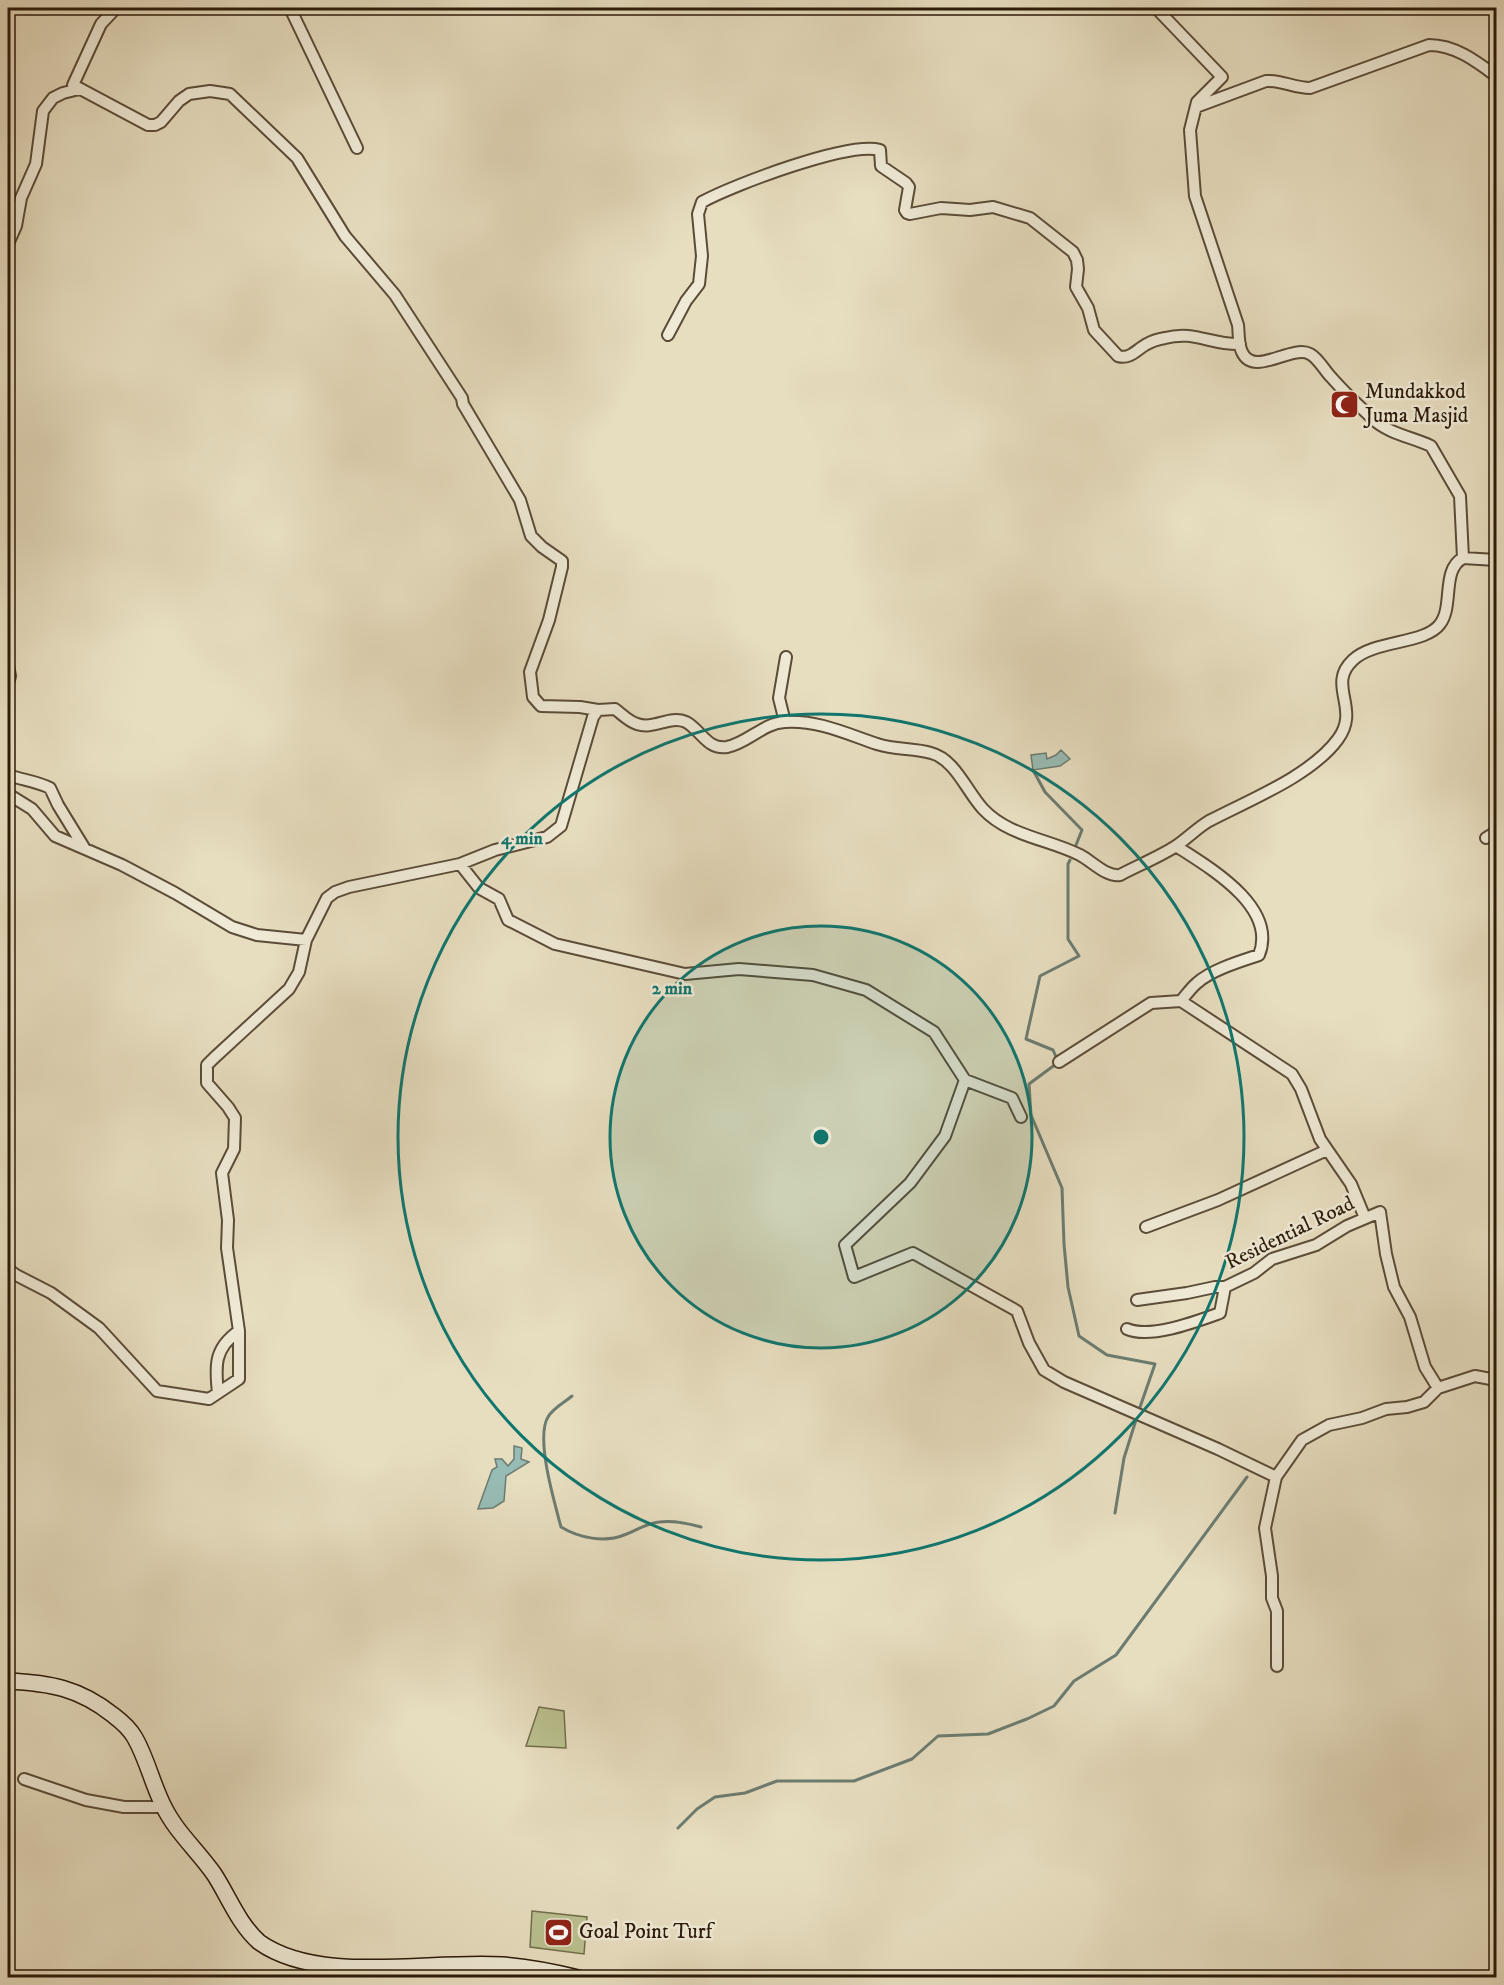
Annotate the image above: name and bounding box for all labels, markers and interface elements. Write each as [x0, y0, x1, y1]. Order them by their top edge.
place label: Mundakkod Juma Masjid [1363, 379, 1469, 429]
mosque icon: Mundakkod Juma Masjid [1328, 388, 1360, 420]
text: 4 min [500, 828, 543, 850]
text: 2 min [652, 978, 693, 1000]
centre of rings [811, 1127, 831, 1147]
street label: Residential Road [1221, 1190, 1359, 1275]
sports icon: Goal Point Turf [542, 1916, 574, 1948]
place label: Goal Point Turf [579, 1919, 715, 1945]

